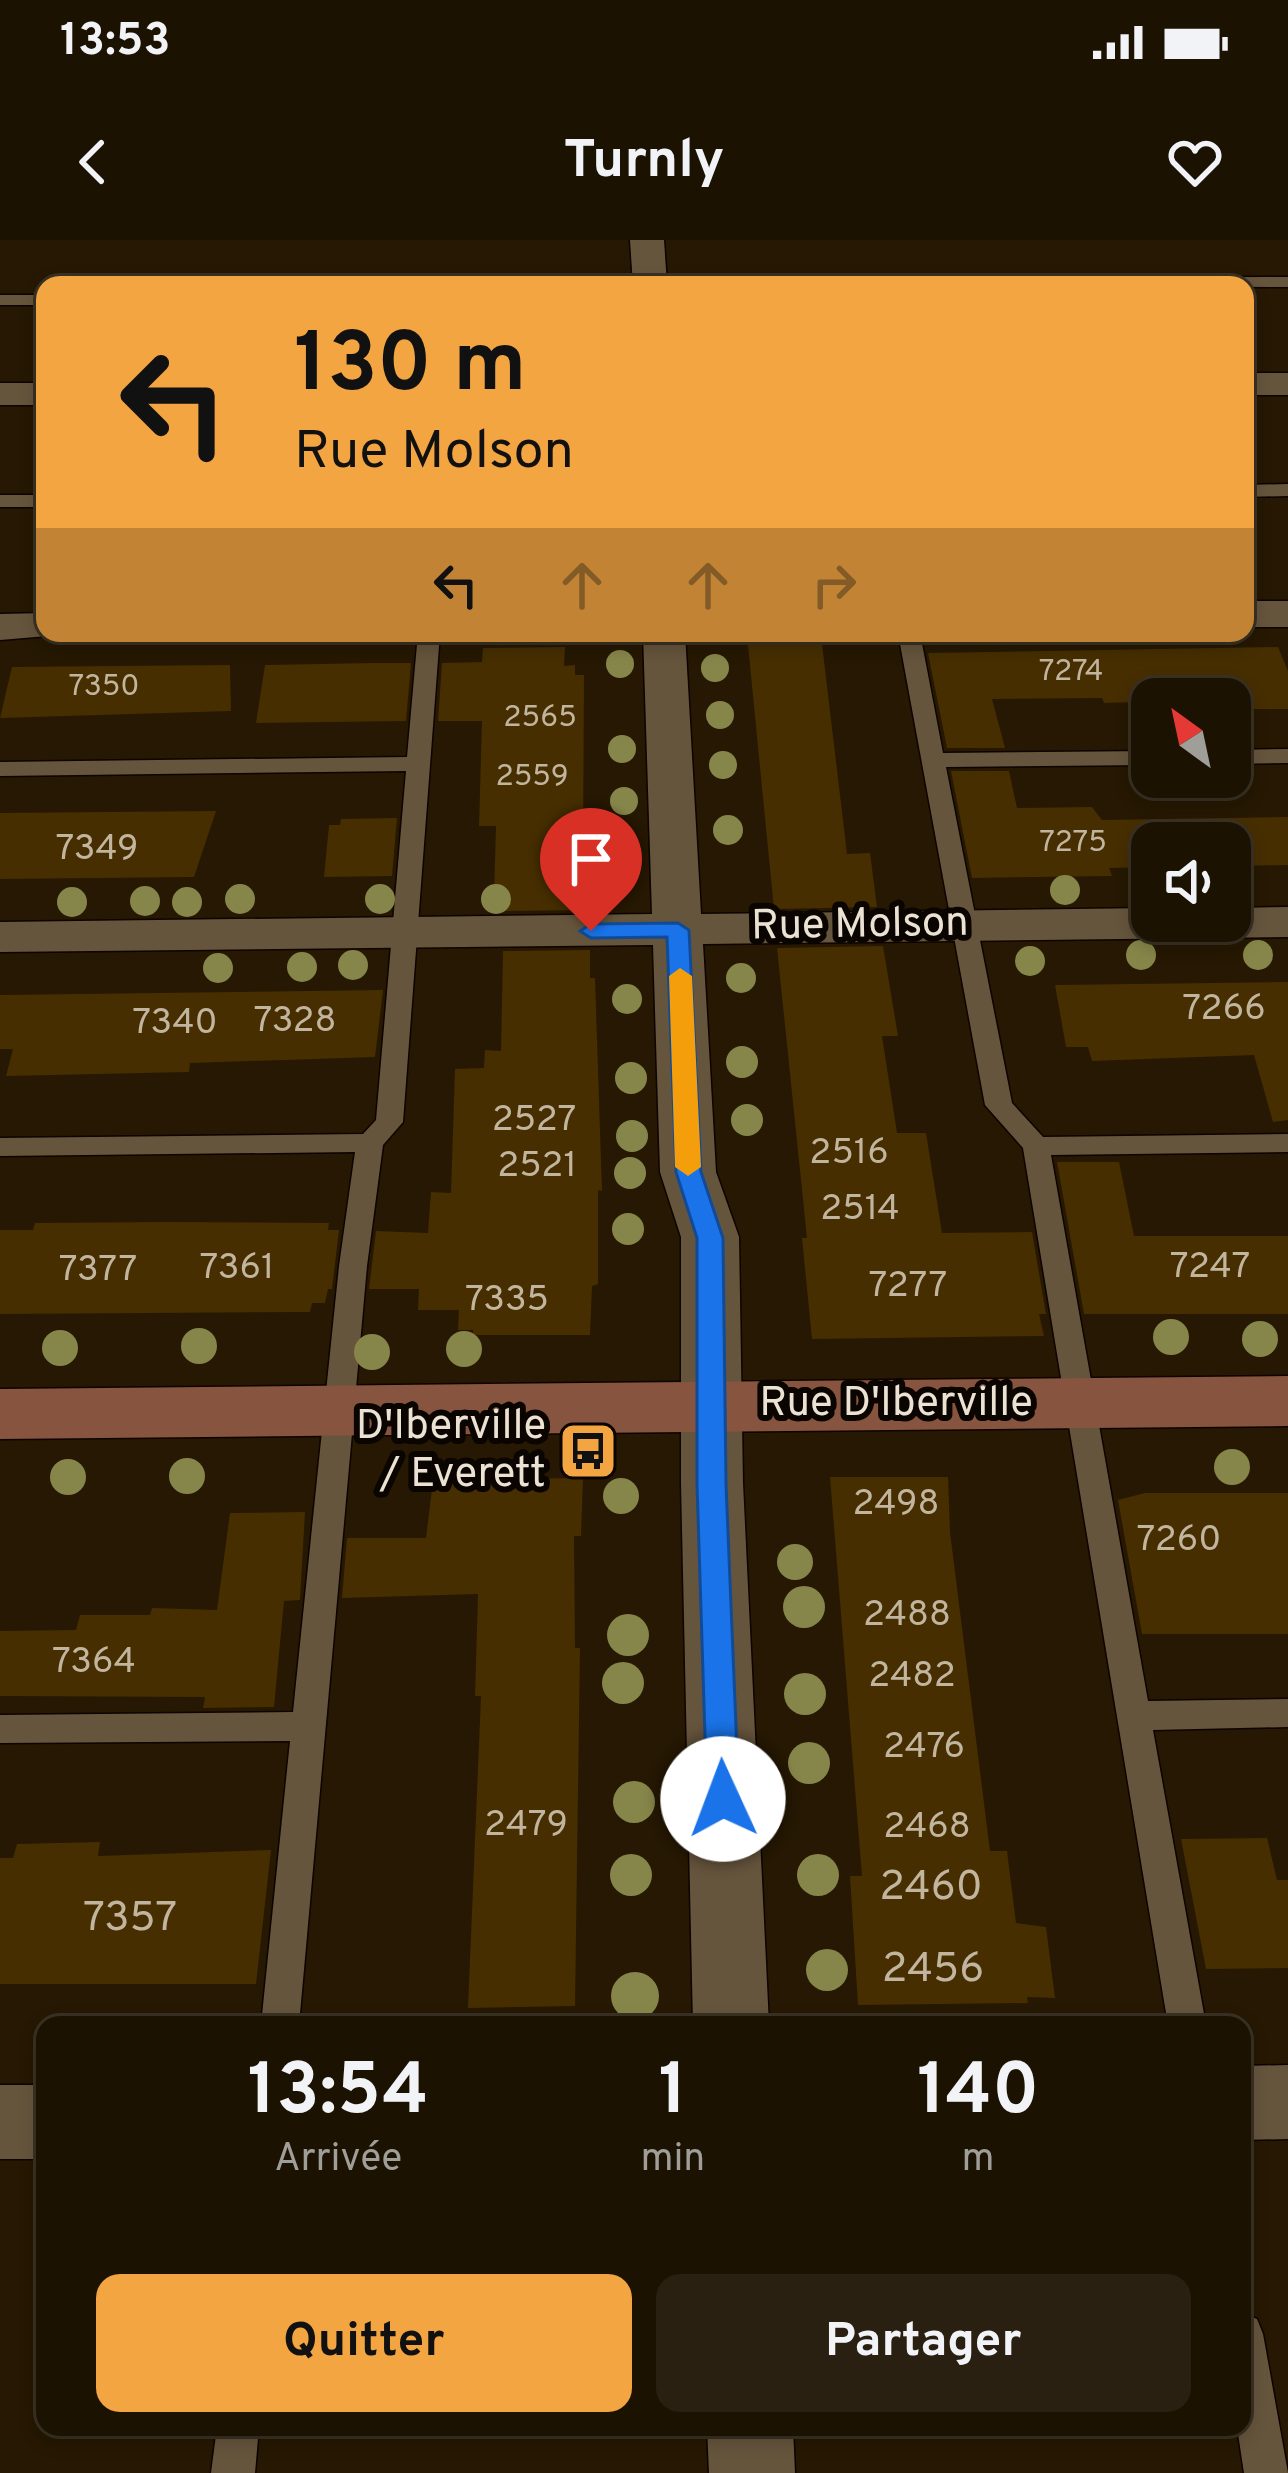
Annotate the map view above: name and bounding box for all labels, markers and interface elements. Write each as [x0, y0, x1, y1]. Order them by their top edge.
text: 13:53 [60, 14, 170, 71]
text: Turnly [563, 128, 725, 197]
icon: back [60, 129, 126, 195]
icon: heart [1162, 129, 1228, 195]
text: 130 m [294, 315, 526, 421]
icon: left [96, 324, 252, 480]
text: Rue Molson [294, 419, 574, 488]
icon: left [423, 552, 489, 618]
icon: ahead [549, 552, 615, 618]
icon: ahead [675, 552, 741, 618]
icon: right [801, 552, 867, 618]
house number: 7274 [1039, 654, 1103, 691]
house number: 7350 [68, 669, 140, 706]
north arrow [1131, 678, 1251, 798]
map controls [1131, 678, 1251, 942]
house number: 2565 [503, 700, 577, 737]
house number: 2559 [495, 759, 569, 796]
pin [540, 808, 642, 931]
button: sound [1131, 822, 1251, 942]
house number: 7275 [1039, 825, 1107, 862]
icon: arrive [558, 826, 624, 892]
house number: 7349 [55, 827, 139, 873]
street label: Rue Molson [751, 898, 969, 954]
house number: 7266 [1182, 987, 1266, 1033]
house number: 7328 [253, 999, 337, 1045]
house number: 7340 [132, 1001, 218, 1047]
house number: 2527 [492, 1098, 576, 1144]
house number: 2516 [809, 1131, 889, 1177]
house number: 2521 [497, 1144, 577, 1190]
house number: 2514 [820, 1187, 900, 1233]
house number: 7247 [1170, 1245, 1250, 1291]
house number: 7361 [200, 1246, 274, 1292]
house number: 7377 [59, 1248, 137, 1294]
house number: 7277 [869, 1264, 947, 1310]
house number: 7335 [465, 1278, 549, 1324]
street label: Rue D'Iberville [759, 1378, 1033, 1431]
place label: D'Iberville / Everett [356, 1401, 546, 1502]
bus stop icon: D'Iberville / Everett [557, 1420, 619, 1482]
house number: 2498 [853, 1482, 939, 1528]
house number: 7260 [1137, 1518, 1221, 1564]
house number: 2488 [863, 1593, 951, 1639]
house number: 7364 [52, 1640, 136, 1686]
house number: 2482 [868, 1654, 956, 1700]
house number: 2476 [883, 1725, 965, 1771]
position arrow [660, 1736, 786, 1862]
house number: 2479 [484, 1803, 568, 1849]
house number: 2468 [883, 1805, 971, 1851]
house number: 2460 [879, 1862, 983, 1915]
house number: 7357 [83, 1893, 177, 1946]
house number: 2456 [882, 1944, 984, 1997]
text: 13:54 [248, 2048, 429, 2140]
text: 1 [658, 2048, 687, 2140]
text: 140 [917, 2048, 1039, 2140]
text: Arrivée [274, 2136, 402, 2185]
text: min [640, 2136, 705, 2185]
text: m [962, 2136, 995, 2185]
button: Quitter [96, 2274, 632, 2412]
button: Partager [656, 2274, 1191, 2412]

